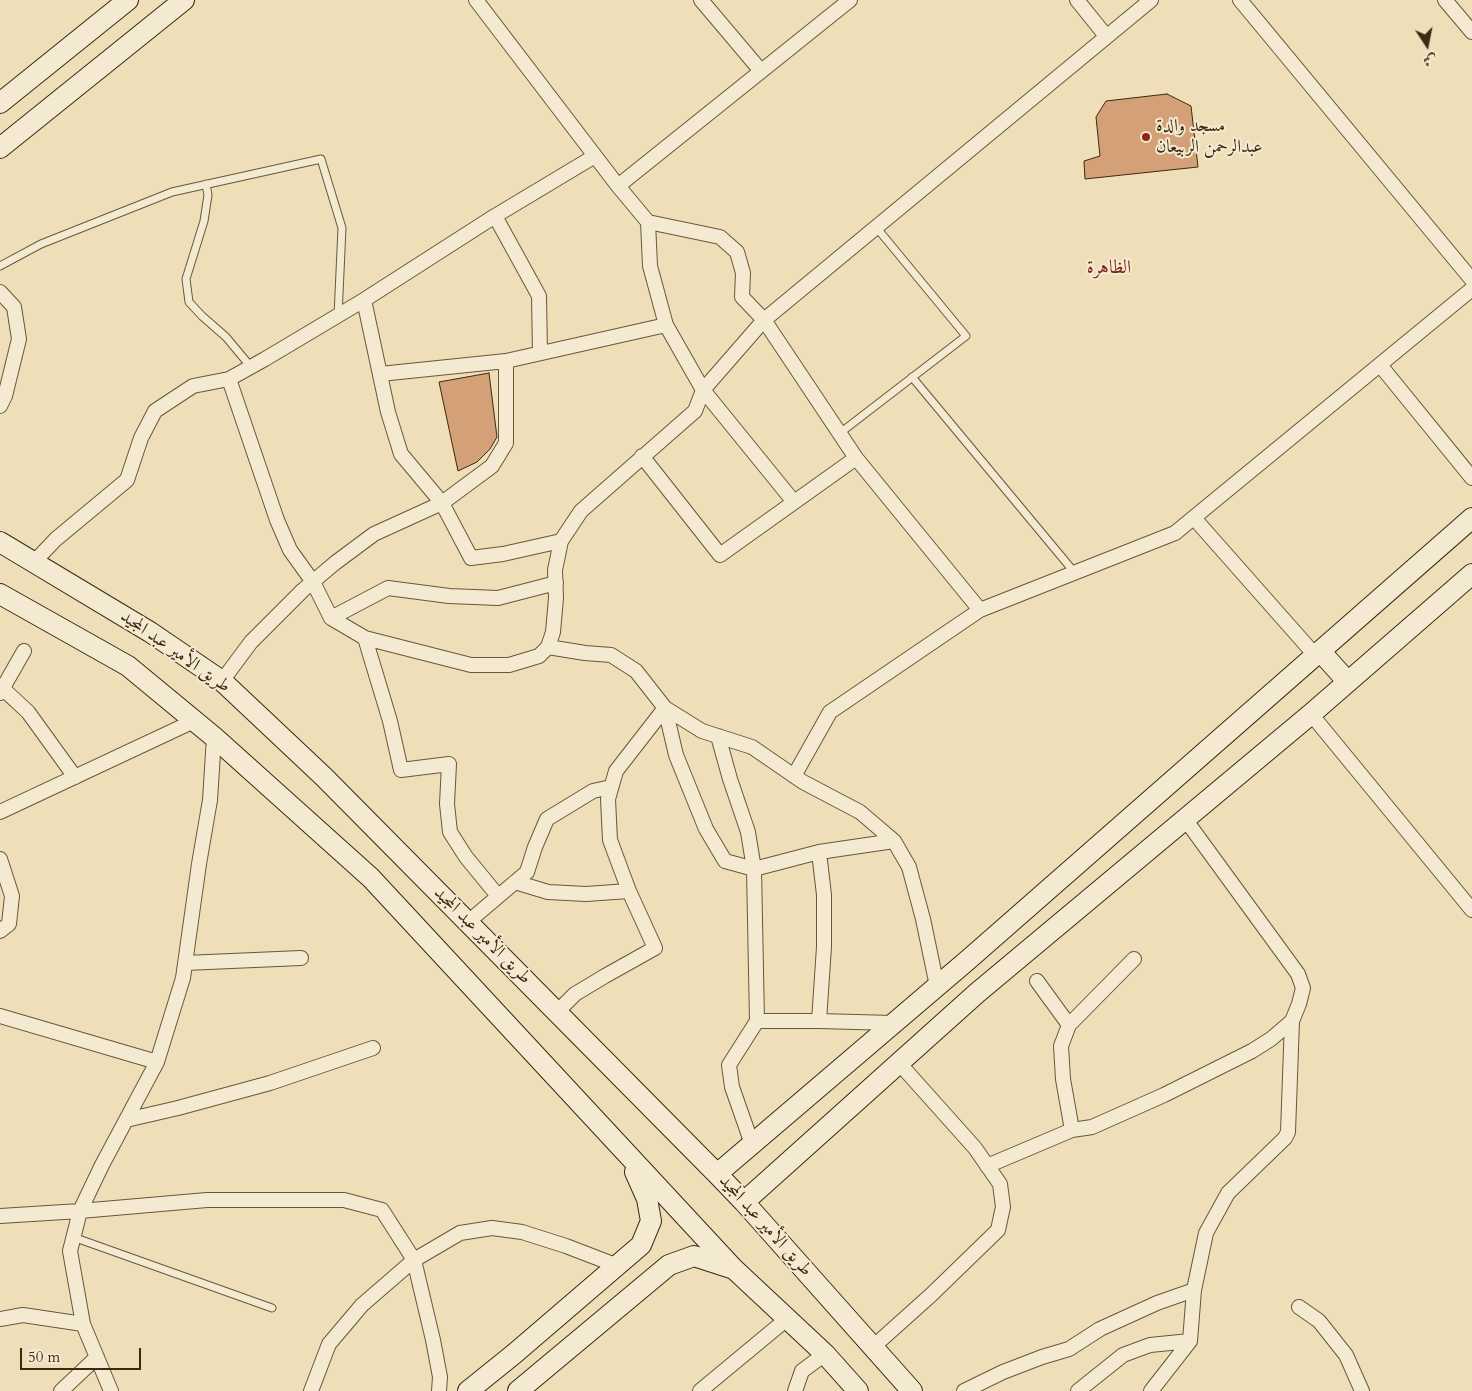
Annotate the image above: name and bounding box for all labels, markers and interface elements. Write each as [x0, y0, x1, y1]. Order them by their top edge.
north arrow [1402, 20, 1452, 70]
text: ش [1421, 50, 1439, 71]
place label: مسجد والدة عبدالرحمن الربيعان [1156, 116, 1263, 158]
marker: مسجد والدة عبدالرحمن الربيعان [1140, 131, 1152, 143]
district label: الظاهرة [1087, 258, 1131, 280]
street label: طريق الأمير عبد المجيد [116, 606, 234, 698]
street label: طريق الأمير عبد المجيد [429, 883, 535, 989]
street label: طريق الأمير عبد المجيد [714, 1171, 816, 1281]
scale bar [22, 1338, 144, 1370]
text: 50 m [28, 1347, 60, 1367]

